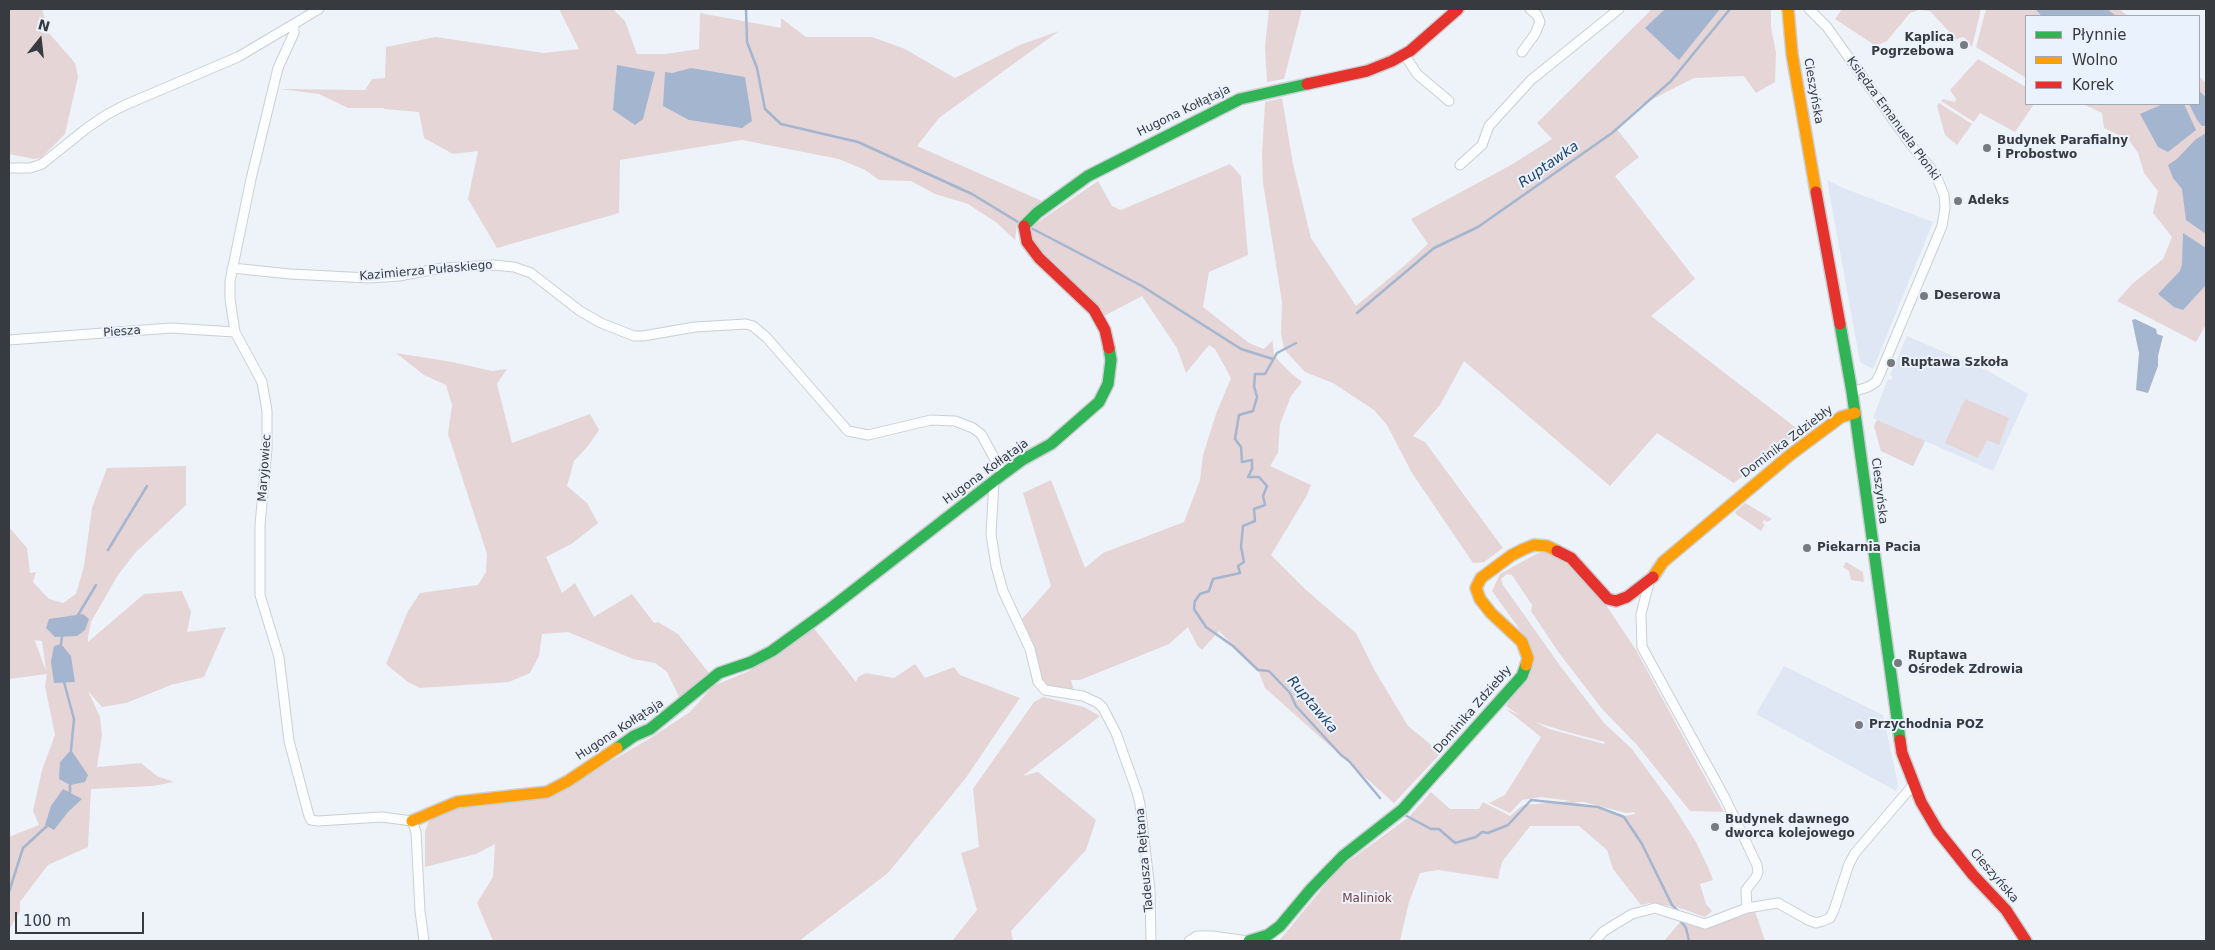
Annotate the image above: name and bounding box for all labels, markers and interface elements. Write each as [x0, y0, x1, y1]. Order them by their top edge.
north arrow [15, 15, 65, 65]
legend [2025, 15, 2200, 105]
text: N [36, 16, 52, 35]
text: Płynnie [2072, 26, 2127, 44]
place label: Kaplica Pogrzebowa [1871, 31, 1954, 59]
marker: Kaplica Pogrzebowa [1958, 39, 1970, 51]
text: Wolno [2072, 51, 2118, 69]
street label: Księdza Emanuela Płonki [1843, 54, 1943, 184]
street label: Cieszyńska [1800, 57, 1826, 125]
text: Korek [2072, 76, 2114, 94]
street label: Hugona Kołłątaja [1135, 82, 1233, 140]
place label: Budynek Parafialny i Probostwo [1997, 134, 2128, 162]
water label: Ruptawka [1516, 138, 1582, 192]
marker: Budynek Parafialny i Probostwo [1981, 142, 1993, 154]
place label: Adeks [1968, 194, 2009, 208]
marker: Adeks [1952, 195, 1964, 207]
street label: Kazimierza Pułaskiego [359, 258, 493, 284]
place label: Deserowa [1934, 289, 2001, 303]
marker: Deserowa [1918, 290, 1930, 302]
street label: Piesza [103, 324, 141, 340]
place label: Ruptawa Szkoła [1901, 356, 2009, 370]
marker: Ruptawa Szkoła [1885, 357, 1897, 369]
street label: Dominika Zdziebły [1738, 403, 1836, 481]
street label: Maryjowiec [255, 434, 275, 502]
street label: Hugona Kołłątaja [941, 436, 1031, 508]
street label: Cieszyńska [1868, 457, 1890, 525]
place label: Piekarnia Pacia [1817, 541, 1921, 555]
marker: Piekarnia Pacia [1801, 542, 1813, 554]
place label: Ruptawa Ośrodek Zdrowia [1908, 649, 2023, 677]
marker: Ruptawa Ośrodek Zdrowia [1892, 657, 1904, 669]
street label: Dominika Zdziebły [1431, 663, 1515, 757]
water label: Ruptawka [1283, 673, 1341, 737]
street label: Hugona Kołłątaja [573, 696, 667, 764]
place label: Przychodnia POZ [1869, 718, 1984, 732]
marker: Przychodnia POZ [1853, 719, 1865, 731]
street label: Tadeusza Rejtana [1133, 807, 1157, 913]
place label: Budynek dawnego dworca kolejowego [1725, 813, 1855, 841]
marker: Budynek dawnego dworca kolejowego [1709, 821, 1721, 833]
street label: Cieszyńska [1967, 846, 2021, 906]
park label: Maliniok [1342, 892, 1392, 906]
scale bar [18, 902, 146, 934]
text: 100 m [23, 912, 71, 930]

